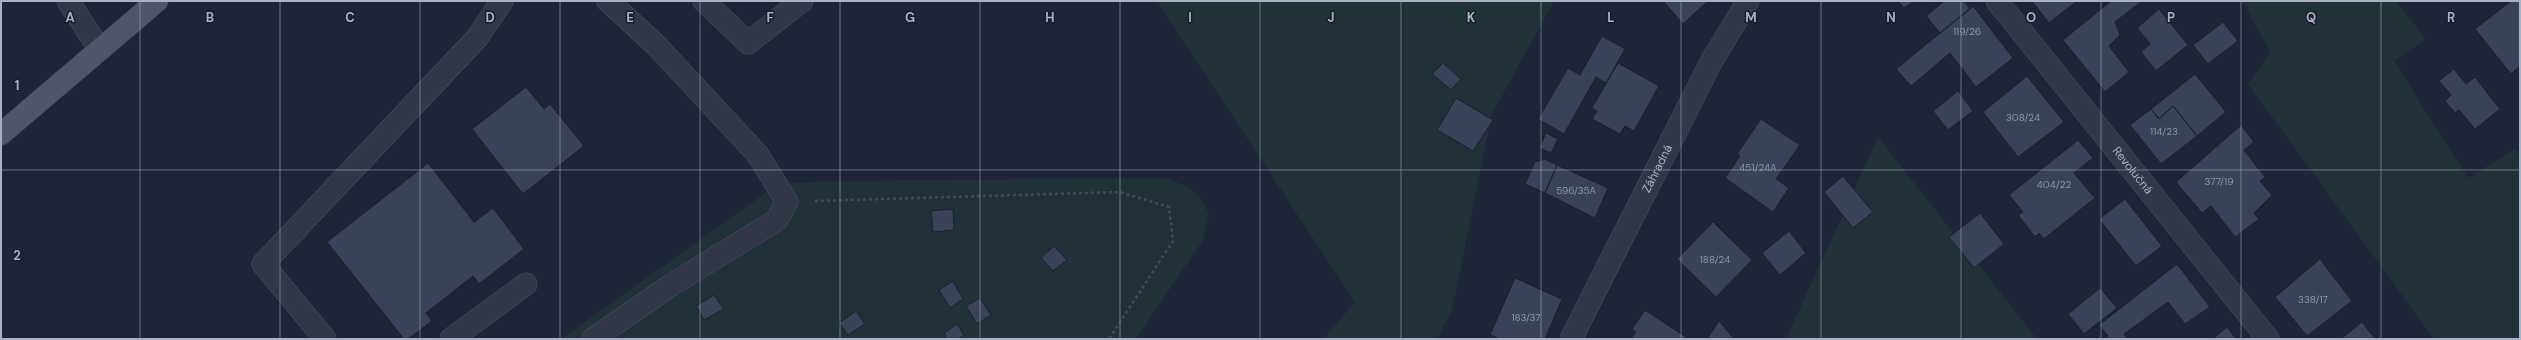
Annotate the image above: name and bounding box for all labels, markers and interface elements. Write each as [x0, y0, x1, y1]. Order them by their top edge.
text: A [65, 9, 75, 26]
text: B [206, 9, 214, 26]
text: C [345, 9, 355, 26]
text: D [485, 9, 495, 26]
text: E [626, 9, 634, 26]
text: F [766, 9, 774, 26]
text: G [905, 9, 915, 26]
text: H [1045, 9, 1055, 26]
text: I [1188, 9, 1192, 26]
text: J [1327, 9, 1335, 26]
text: K [1467, 9, 1476, 26]
text: L [1607, 9, 1615, 26]
text: M [1745, 9, 1757, 26]
text: N [1886, 9, 1896, 26]
text: O [2026, 9, 2036, 26]
text: P [2167, 9, 2175, 26]
text: Q [2306, 9, 2316, 26]
text: R [2447, 9, 2455, 26]
house number: 119/26 [1953, 25, 1981, 38]
text: 1 [15, 77, 19, 94]
house number: 308/24 [2006, 111, 2040, 124]
house number: 114/23 [2150, 125, 2178, 138]
street label: Záhradná [1638, 142, 1676, 195]
street label: Revolučná [2109, 143, 2157, 197]
house number: 451/24A [1739, 161, 1777, 174]
house number: 377/19 [2205, 175, 2233, 188]
house number: 404/22 [2037, 178, 2071, 191]
house number: 596/35A [1556, 184, 1596, 197]
text: 2 [13, 247, 21, 264]
house number: 188/24 [1700, 253, 1730, 266]
house number: 338/17 [2298, 293, 2328, 306]
house number: 183/37 [1511, 311, 1541, 324]

